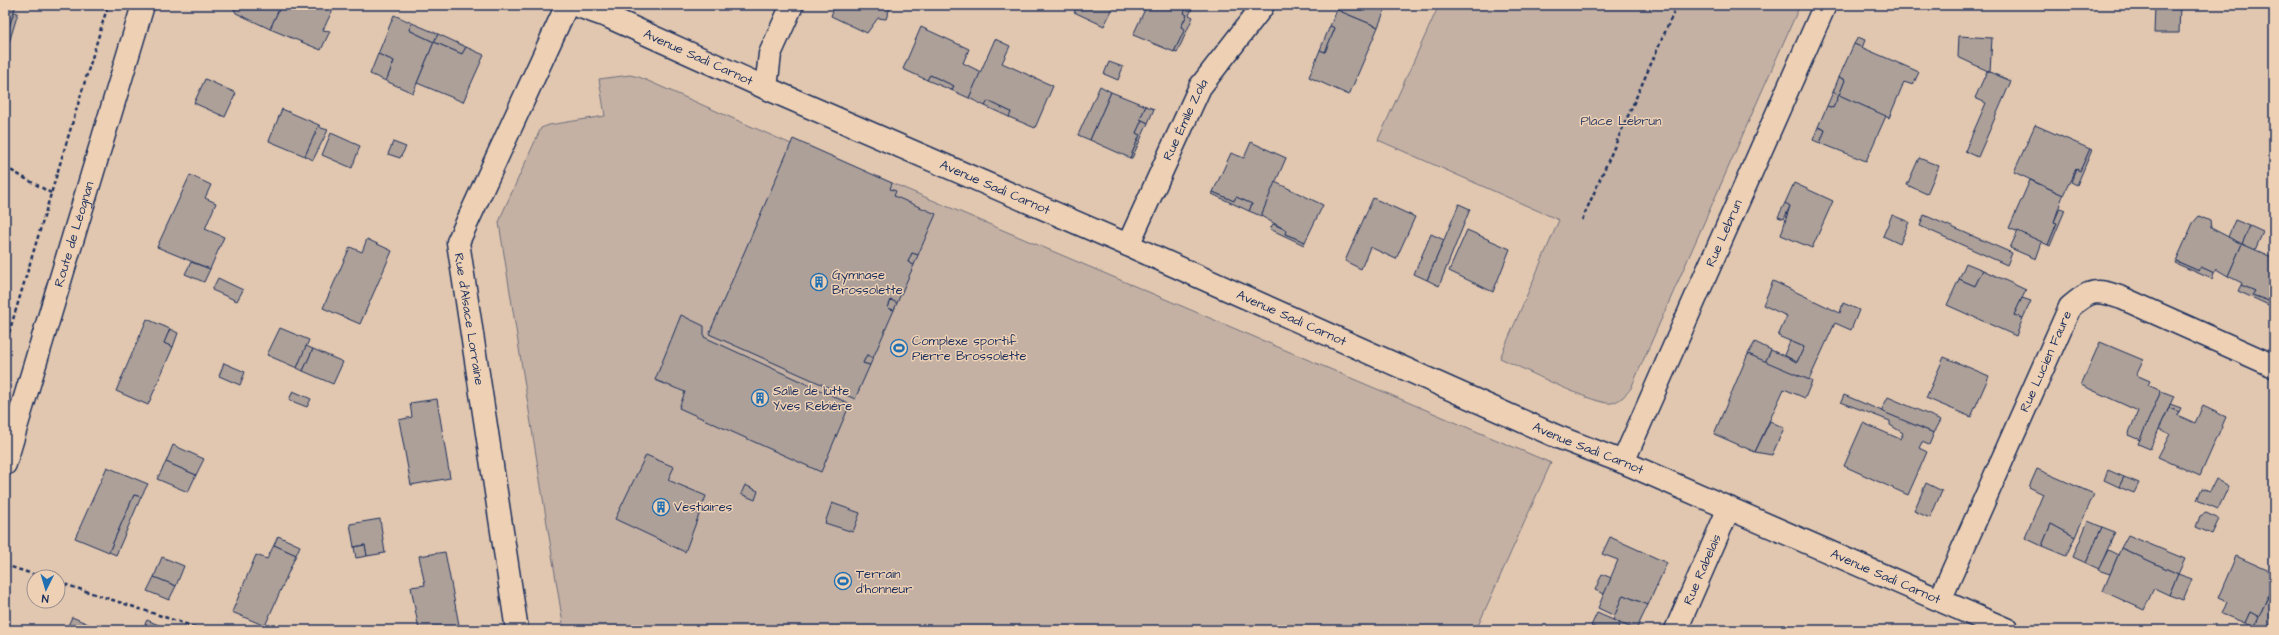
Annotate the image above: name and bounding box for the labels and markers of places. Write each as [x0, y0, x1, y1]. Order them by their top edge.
place label: Gymnase Brossolette [832, 266, 903, 299]
building icon: Gymnase Brossolette [809, 272, 829, 292]
place label: Complexe sportif Pierre Brossolette [912, 332, 1027, 365]
sports icon: Complexe sportif Pierre Brossolette [889, 338, 909, 358]
place label: Salle de lutte Yves Rebière [773, 382, 852, 415]
building icon: Salle de lutte Yves Rebière [750, 388, 770, 408]
building icon: Vestiaires [651, 497, 671, 517]
place label: Vestiaires [674, 498, 733, 516]
place label: Terrain d'honneur [856, 565, 912, 598]
sports icon: Terrain d'honneur [833, 571, 853, 591]

